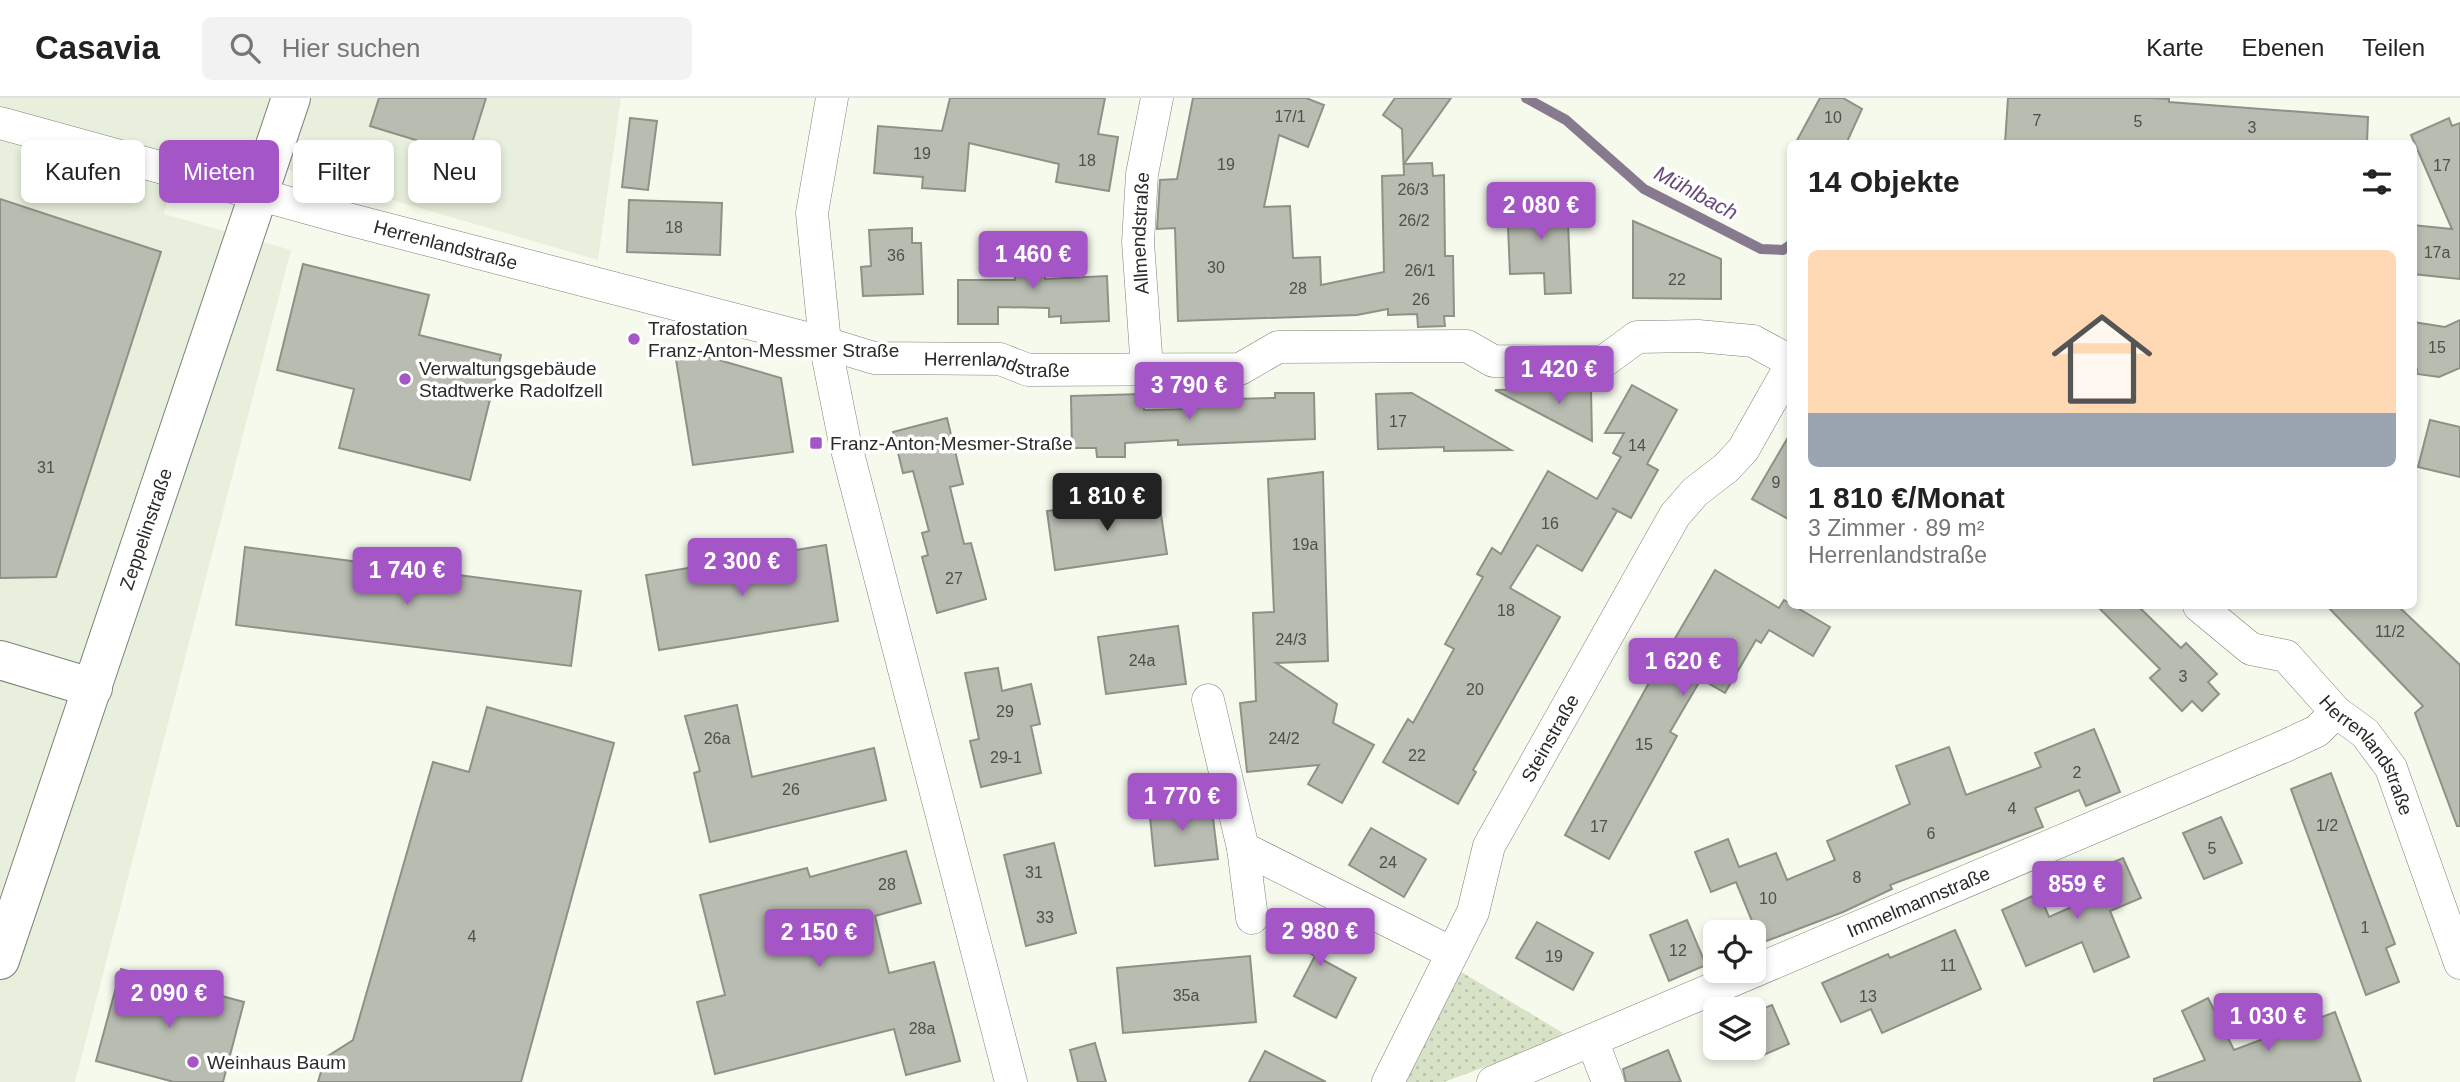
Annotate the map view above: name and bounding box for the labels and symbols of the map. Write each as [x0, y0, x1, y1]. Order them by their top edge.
house number: 17/1 [1274, 108, 1306, 125]
house number: 10 [1824, 109, 1842, 126]
house number: 7 [2033, 112, 2042, 129]
house number: 5 [2134, 113, 2143, 130]
house number: 3 [2248, 119, 2257, 136]
house number: 19 [913, 145, 931, 162]
house number: 18 [1078, 152, 1096, 169]
house number: 19 [1217, 156, 1235, 173]
house number: 17 [2433, 157, 2451, 174]
water label: Mühlbach [1651, 161, 1742, 224]
street label: Allmendstraße [1128, 172, 1153, 295]
house number: 26/3 [1397, 181, 1429, 198]
pin: 2 080 € [1476, 183, 1606, 242]
house number: 26/2 [1398, 212, 1430, 229]
street label: Herrenlandstraße [371, 216, 520, 274]
house number: 18 [665, 219, 683, 236]
pin: 1 460 € [968, 232, 1098, 291]
house number: 17a [2424, 244, 2450, 261]
house number: 36 [887, 247, 905, 264]
house number: 30 [1207, 259, 1225, 276]
house number: 26/1 [1404, 262, 1436, 279]
house number: 22 [1668, 271, 1686, 288]
house number: 28 [1289, 280, 1307, 297]
house number: 26 [1412, 291, 1430, 308]
place label: Trafostation Franz-Anton-Messmer Straße [648, 318, 899, 361]
marker: Trafostation Franz-Anton-Messmer Straße [626, 331, 642, 347]
house number: 15 [2428, 339, 2446, 356]
pin: 1 420 € [1494, 346, 1624, 406]
street label: Herrenlandstraße [924, 348, 1070, 381]
place label: Verwaltungsgebäude Stadtwerke Radolfzell [419, 358, 603, 401]
pin: 3 790 € [1124, 362, 1254, 422]
marker: Verwaltungsgebäude Stadtwerke Radolfzell [397, 371, 413, 387]
house number: 17 [1389, 413, 1407, 430]
place label: Franz-Anton-Mesmer-Straße [830, 433, 1073, 454]
marker: Franz-Anton-Mesmer-Straße [808, 435, 824, 451]
house number: 14 [1628, 437, 1646, 454]
house number: 31 [37, 459, 55, 476]
street label: Zeppelinstraße [116, 466, 176, 593]
pin: 1 810 € [1042, 474, 1172, 533]
house number: 9 [1772, 474, 1781, 491]
house number: 16 [1541, 515, 1559, 532]
house number: 19a [1292, 536, 1318, 553]
pin: 2 300 € [677, 538, 807, 598]
pin: 1 740 € [342, 547, 472, 607]
house number: 27 [945, 570, 963, 587]
house number: 18 [1497, 602, 1515, 619]
house number: 11/2 [2375, 623, 2405, 640]
house number: 24/3 [1275, 631, 1307, 648]
pin: 1 620 € [1618, 638, 1748, 698]
house number: 24a [1129, 652, 1155, 669]
house number: 3 [2179, 668, 2188, 685]
house number: 20 [1466, 681, 1484, 698]
street label: Steinstraße [1517, 691, 1583, 786]
street label: Herrenlandstraße [2315, 691, 2417, 818]
house number: 29 [996, 703, 1014, 720]
house number: 26a [704, 730, 730, 747]
house number: 24/2 [1268, 730, 1300, 747]
house number: 15 [1635, 736, 1653, 753]
house number: 22 [1408, 747, 1426, 764]
house number: 29-1 [990, 749, 1022, 766]
house number: 2 [2073, 764, 2082, 781]
pin: 1 770 € [1117, 774, 1247, 833]
house number: 26 [782, 781, 800, 798]
house number: 4 [2008, 800, 2017, 817]
house number: 1/2 [2316, 817, 2338, 834]
house number: 17 [1590, 818, 1608, 835]
house number: 6 [1927, 825, 1936, 842]
house number: 5 [2208, 840, 2217, 857]
house number: 24 [1379, 854, 1397, 871]
street label: Immelmannstraße [1844, 862, 1993, 942]
pin: 859 € [2028, 862, 2126, 921]
house number: 31 [1025, 864, 1043, 881]
house number: 8 [1853, 869, 1862, 886]
house number: 28 [878, 876, 896, 893]
house number: 10 [1759, 890, 1777, 907]
pin: 2 980 € [1255, 908, 1385, 968]
house number: 33 [1036, 909, 1054, 926]
pin: 2 150 € [754, 910, 884, 969]
house number: 1 [2361, 919, 2370, 936]
house number: 4 [468, 928, 477, 945]
house number: 12 [1669, 942, 1687, 959]
house number: 19 [1545, 948, 1563, 965]
house number: 11 [1940, 957, 1956, 974]
pin: 2 090 € [104, 970, 234, 1030]
house number: 35a [1173, 987, 1199, 1004]
house number: 13 [1859, 988, 1877, 1005]
pin: 1 030 € [2203, 993, 2333, 1053]
house number: 28a [909, 1020, 935, 1037]
place label: Weinhaus Baum [207, 1052, 346, 1073]
marker: Weinhaus Baum [185, 1054, 201, 1070]

